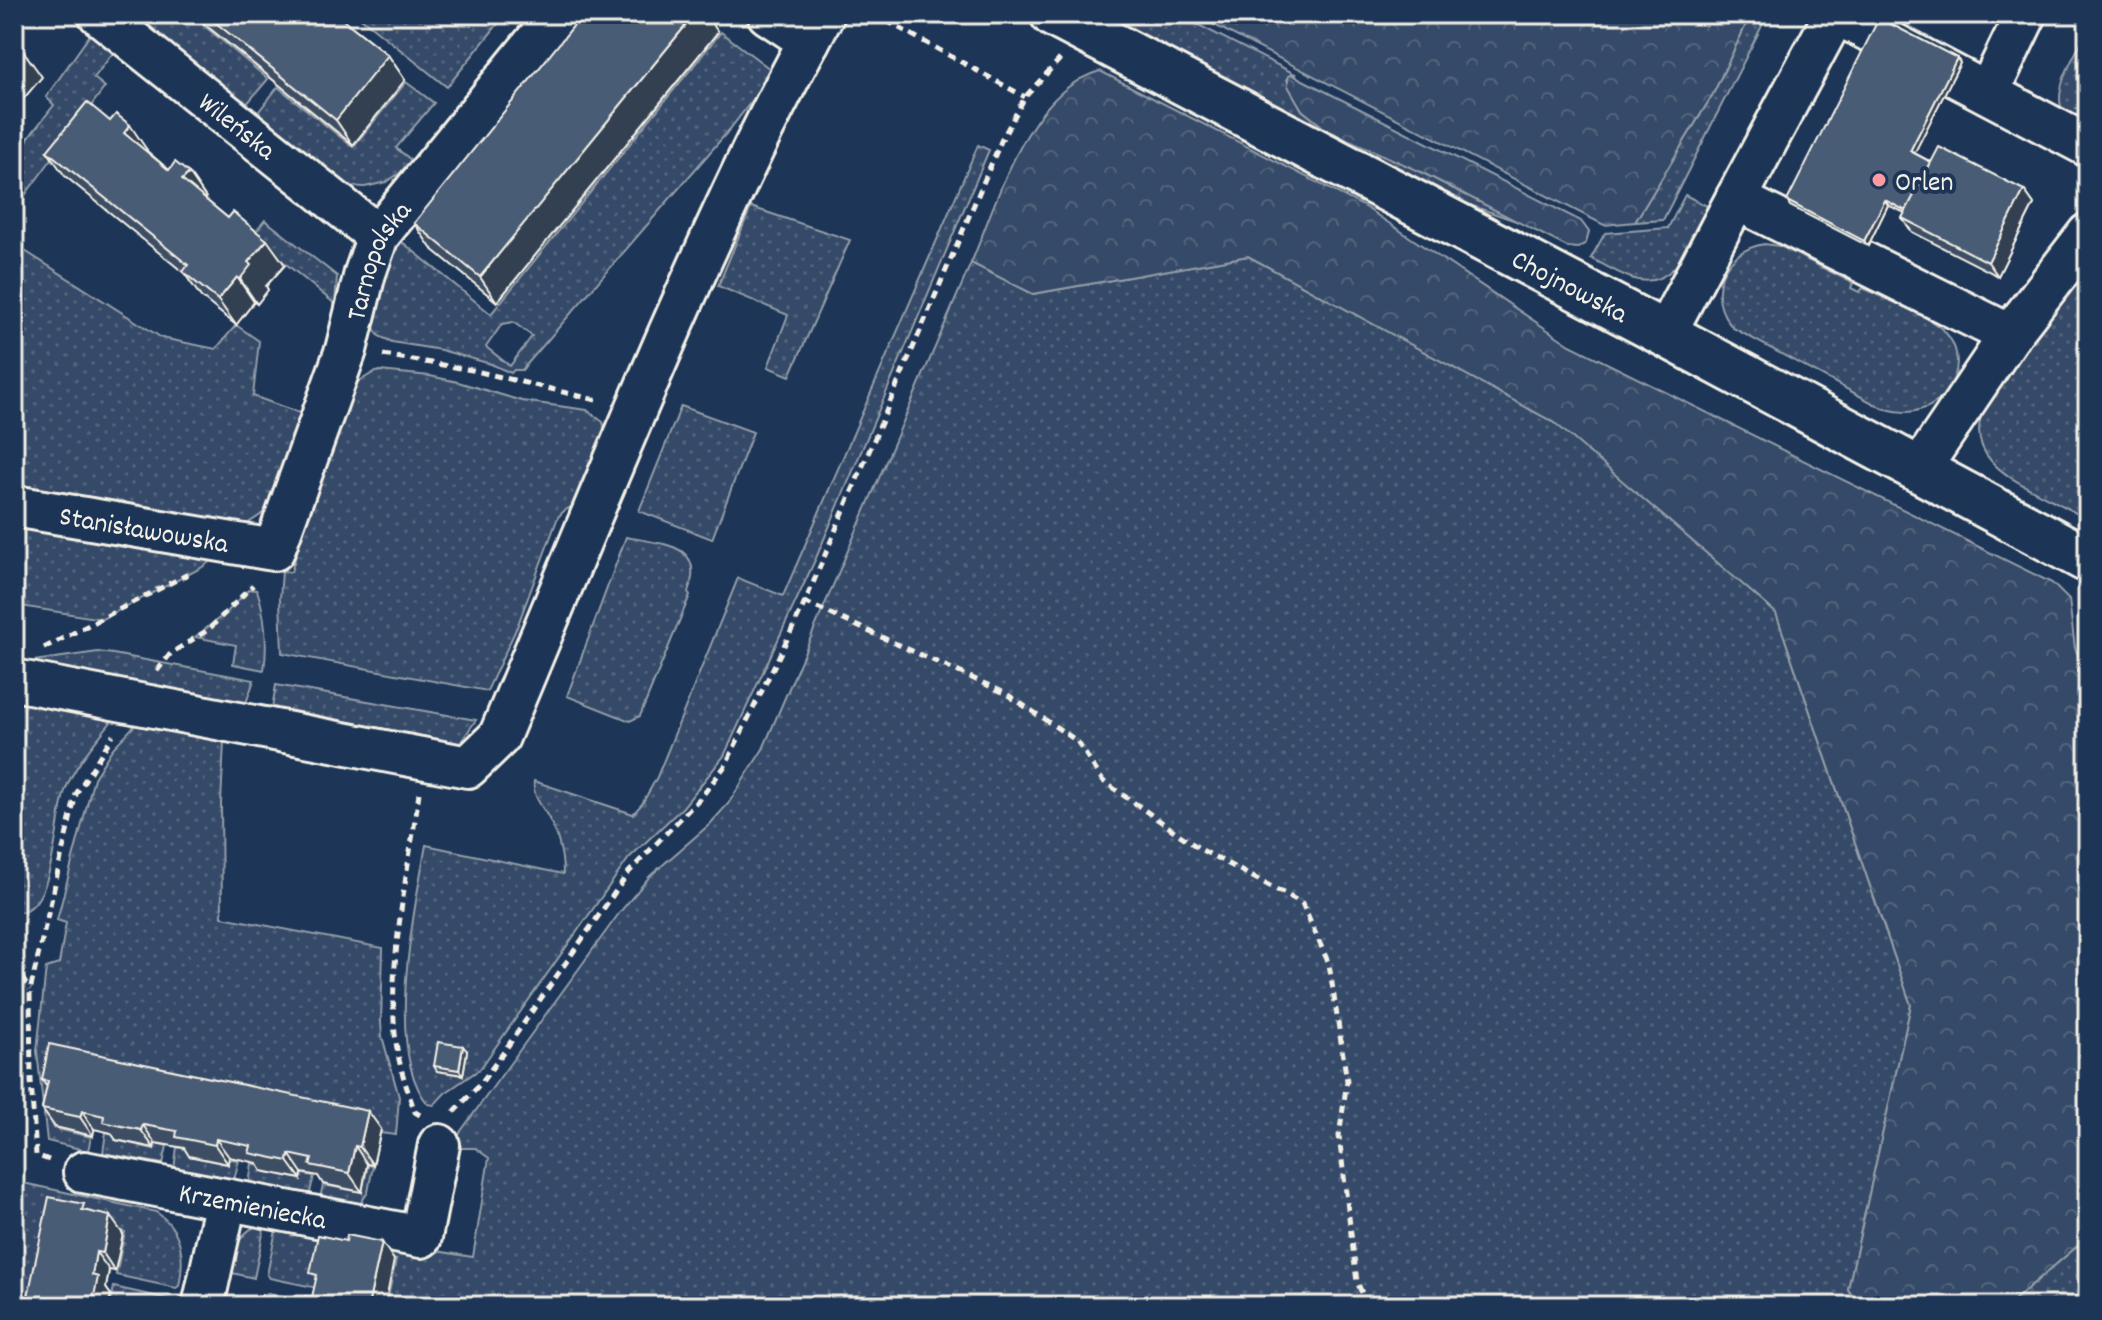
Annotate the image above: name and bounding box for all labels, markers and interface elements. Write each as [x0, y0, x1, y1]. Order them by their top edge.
street label: Wileńska [188, 85, 283, 173]
place label: Orlen [1895, 165, 1953, 205]
marker: Orlen [1870, 171, 1888, 189]
street label: Tarnopolska [339, 194, 424, 325]
street label: Chojnowska [1503, 242, 1634, 336]
street label: Stanisławowska [56, 499, 232, 567]
street label: Krzemieniecka [175, 1176, 330, 1243]

